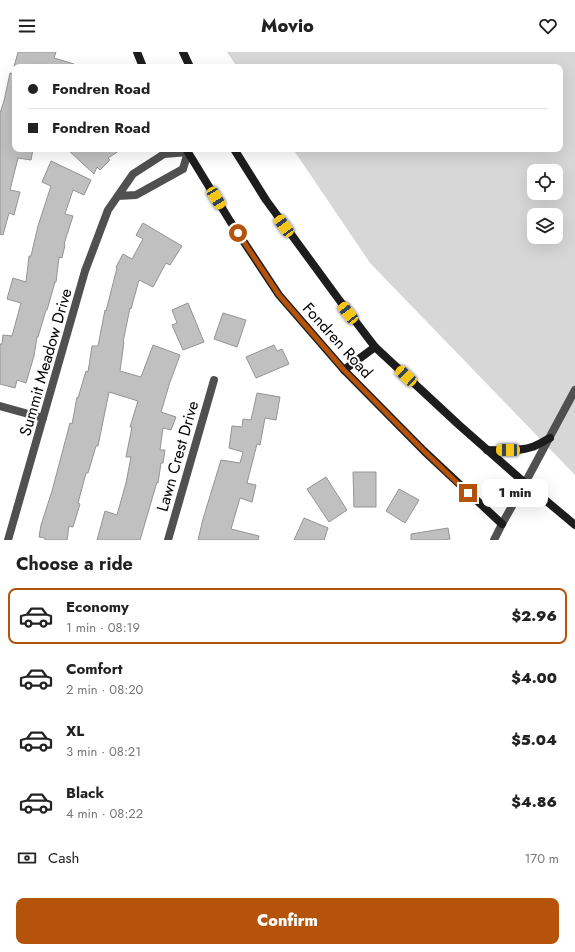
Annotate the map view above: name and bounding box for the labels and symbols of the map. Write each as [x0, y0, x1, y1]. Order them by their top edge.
car [205, 185, 227, 211]
car [272, 213, 296, 239]
route start [229, 224, 247, 242]
street label: Summit Meadow Drive [13, 286, 78, 439]
street label: Fondren Road [297, 297, 378, 383]
car [336, 300, 360, 326]
car [393, 363, 419, 389]
street label: Lawn Crest Drive [151, 398, 204, 514]
car [496, 444, 520, 456]
callout: 1 min [482, 479, 548, 507]
route end [459, 484, 477, 502]

